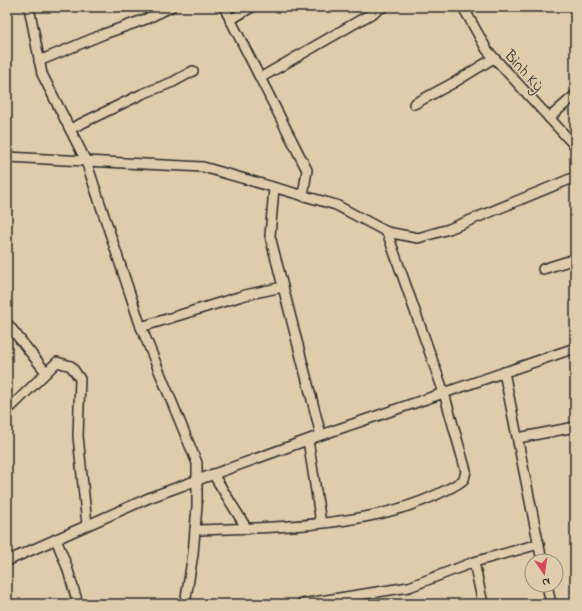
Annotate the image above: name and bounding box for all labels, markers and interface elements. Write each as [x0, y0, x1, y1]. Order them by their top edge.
street label: Bình Kỳ [497, 44, 549, 98]
north arrow [524, 553, 564, 593]
text: N [541, 573, 551, 590]

